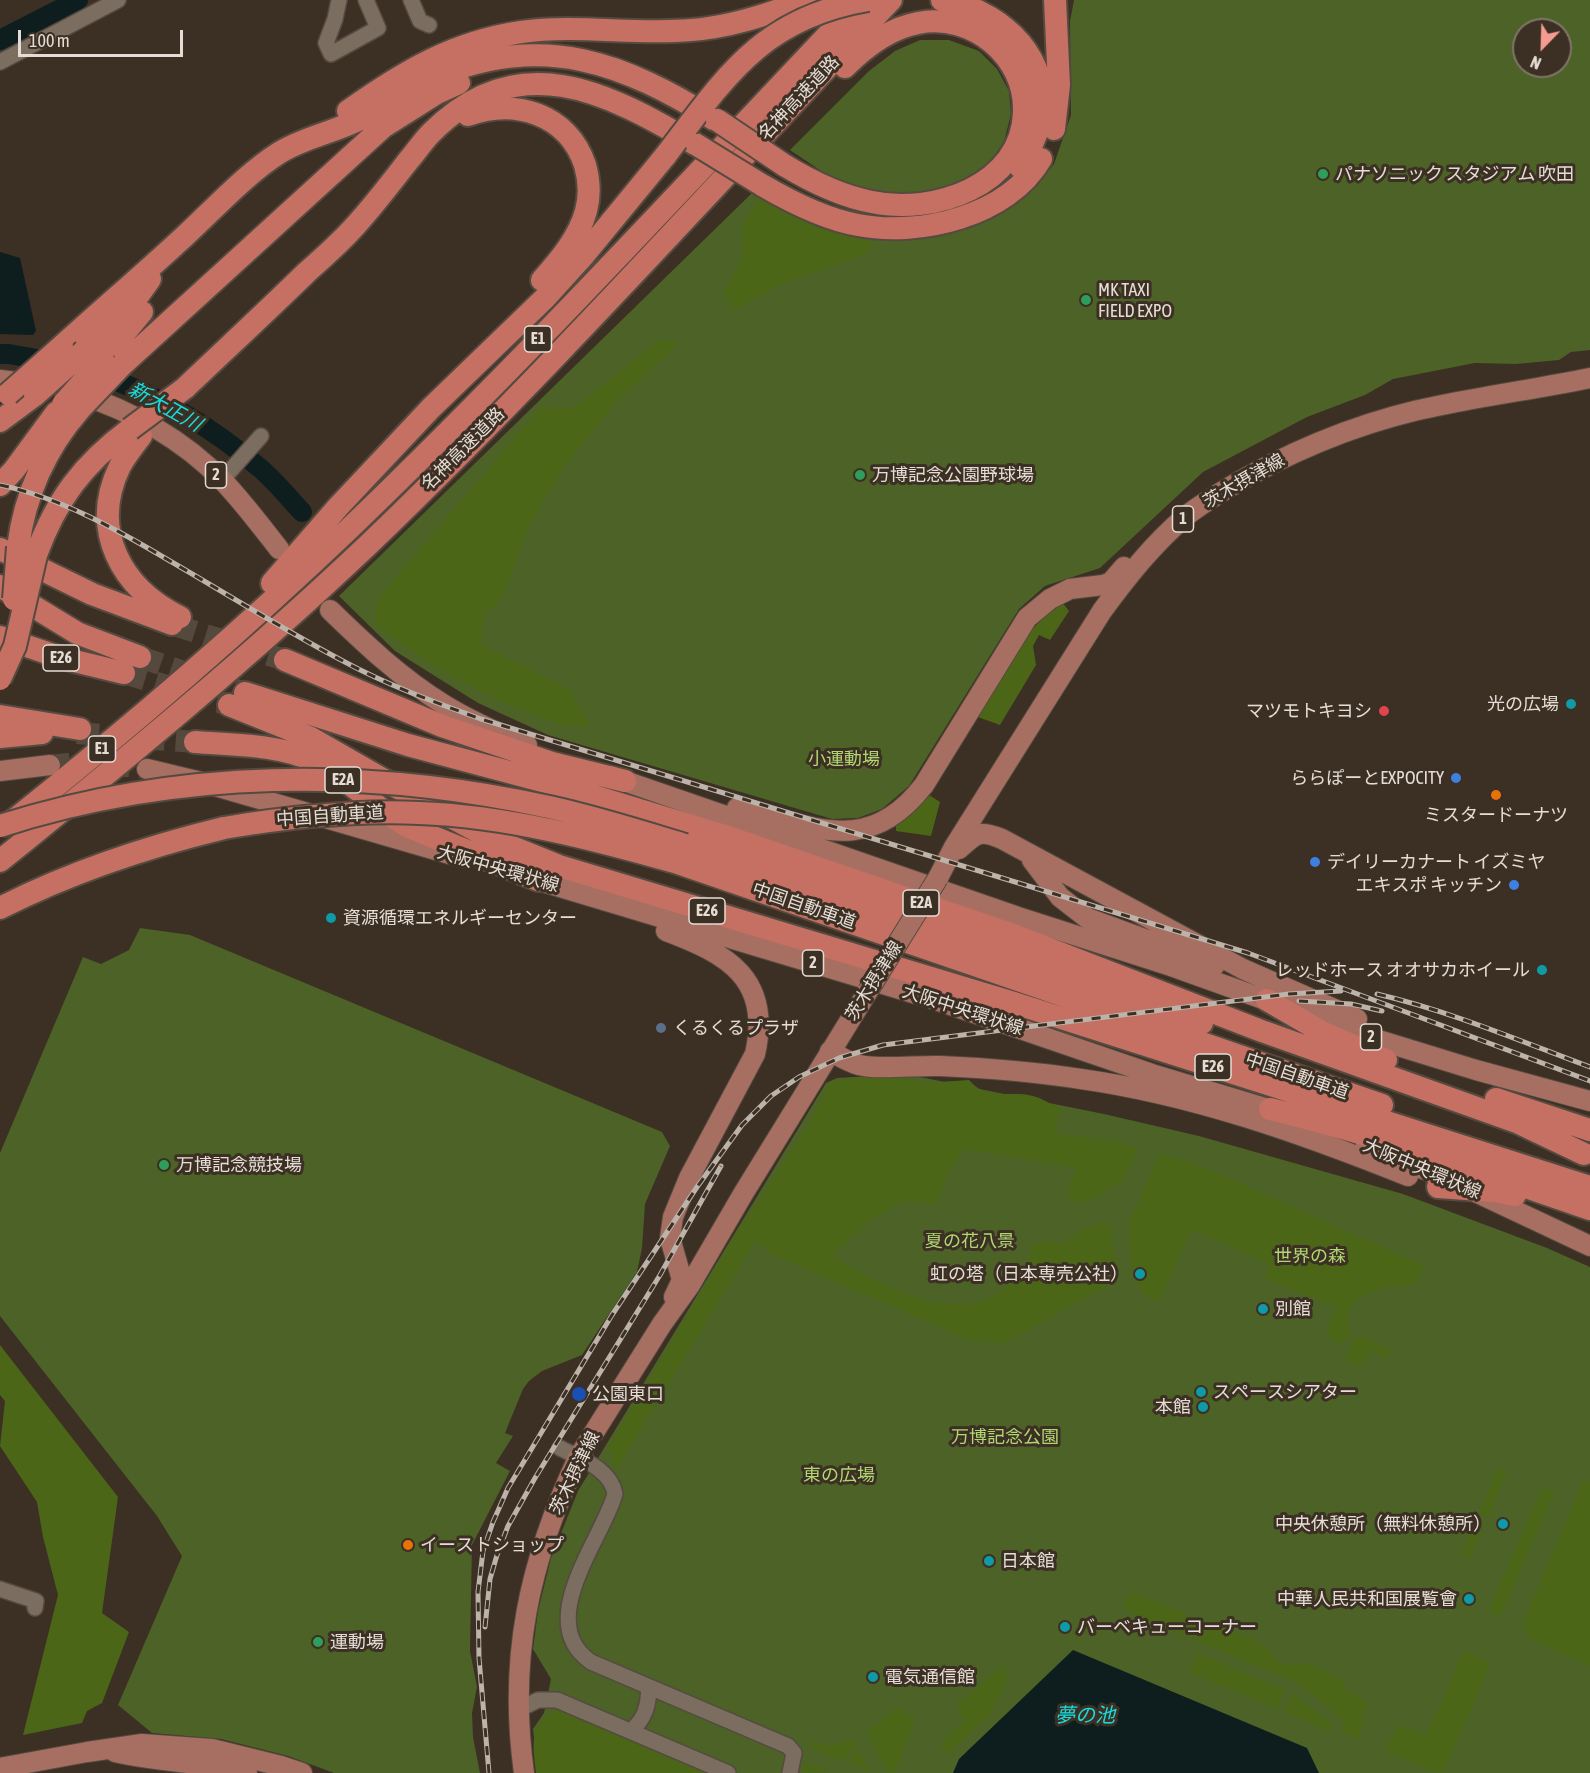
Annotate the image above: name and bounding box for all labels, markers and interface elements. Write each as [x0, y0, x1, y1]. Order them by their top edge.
scale bar [21, 18, 186, 56]
north arrow [1512, 18, 1572, 78]
text: 100 m [29, 30, 70, 51]
street label: 名神高速道路 [754, 51, 844, 145]
text: N [1528, 53, 1544, 73]
place label: パナソニック スタジアム 吹田 [1335, 163, 1574, 185]
marker: パナソニック スタジアム 吹田 [1316, 167, 1330, 181]
place label: MK TAXI FIELD EXPO [1098, 279, 1172, 322]
marker: MK TAXI FIELD EXPO [1079, 293, 1093, 307]
road number: E1 [524, 326, 552, 352]
water label: 新大正川 [124, 377, 206, 437]
street label: 名神高速道路 [417, 403, 509, 495]
street label: 茨木摂津線 [1200, 449, 1288, 513]
road number: 2 [206, 462, 226, 488]
place label: 万博記念公園野球場 [872, 464, 1034, 486]
marker: 万博記念公園野球場 [853, 468, 867, 482]
road number: 1 [1172, 506, 1194, 532]
road number: E26 [43, 645, 79, 671]
place label: 光の広場 [1487, 693, 1559, 715]
marker: 光の広場 [1564, 697, 1578, 711]
place label: マツモトキヨシ [1246, 700, 1372, 722]
marker: マツモトキヨシ [1377, 704, 1391, 718]
road number: E1 [88, 736, 116, 762]
park label: 小運動場 [808, 748, 880, 770]
road number: E2A [325, 767, 361, 793]
place label: ららぽーとEXPOCITY [1290, 767, 1444, 789]
marker: ららぽーとEXPOCITY [1449, 771, 1463, 785]
marker: ミスタードーナツ [1489, 788, 1503, 802]
street label: 中国自動車道 [275, 801, 385, 831]
place label: ミスタードーナツ [1424, 804, 1568, 826]
street label: 大阪中央環状線 [434, 841, 562, 897]
place label: デイリーカナート イズミヤ [1327, 851, 1545, 873]
marker: デイリーカナート イズミヤ [1308, 855, 1322, 869]
place label: エキスポ キッチン [1356, 874, 1502, 896]
street label: 中国自動車道 [749, 878, 859, 934]
marker: エキスポ キッチン [1507, 878, 1521, 892]
road number: E2A [903, 890, 939, 916]
road number: E26 [689, 898, 725, 924]
place label: 資源循環エネルギーセンター [343, 907, 577, 929]
marker: 資源循環エネルギーセンター [324, 911, 338, 925]
street label: 茨木摂津線 [841, 937, 907, 1025]
road number: 2 [802, 950, 824, 976]
place label: レッドホース オオサカホイール [1276, 959, 1530, 981]
marker: レッドホース オオサカホイール [1535, 963, 1549, 977]
street label: 大阪中央環状線 [900, 980, 1026, 1040]
place label: くるくるプラザ [673, 1017, 799, 1039]
marker: くるくるプラザ [654, 1021, 668, 1035]
road number: 2 [1360, 1024, 1382, 1050]
street label: 中国自動車道 [1242, 1048, 1352, 1104]
road number: E26 [1195, 1054, 1231, 1080]
street label: 大阪中央環状線 [1360, 1134, 1484, 1204]
place label: 万博記念競技場 [176, 1154, 302, 1176]
marker: 万博記念競技場 [157, 1158, 171, 1172]
park label: 夏の花八景 [925, 1230, 1015, 1252]
park label: 世界の森 [1274, 1245, 1346, 1267]
place label: 虹の塔（日本専売公社） [930, 1263, 1128, 1285]
marker: 虹の塔（日本専売公社） [1133, 1267, 1147, 1281]
place label: 別館 [1275, 1298, 1311, 1320]
marker: 別館 [1256, 1302, 1270, 1316]
place label: スペースシアター [1213, 1381, 1357, 1403]
place label: 公園東口 [592, 1383, 664, 1405]
marker: 公園東口 [570, 1385, 588, 1403]
marker: スペースシアター [1194, 1385, 1208, 1399]
place label: 本館 [1155, 1396, 1191, 1418]
marker: 本館 [1196, 1400, 1210, 1414]
park label: 万博記念公園 [951, 1426, 1059, 1448]
street label: 茨木摂津線 [546, 1428, 604, 1518]
park label: 東の広場 [803, 1464, 875, 1486]
place label: 中央休憩所（無料休憩所） [1275, 1513, 1491, 1535]
marker: 中央休憩所（無料休憩所） [1496, 1517, 1510, 1531]
place label: イーストショップ [420, 1534, 564, 1556]
marker: イーストショップ [401, 1538, 415, 1552]
place label: 日本館 [1001, 1550, 1055, 1572]
marker: 日本館 [982, 1554, 996, 1568]
place label: 中華人民共和国展覧會 [1277, 1588, 1457, 1610]
marker: 中華人民共和国展覧會 [1462, 1592, 1476, 1606]
place label: バーベキューコーナー [1077, 1616, 1257, 1638]
marker: バーベキューコーナー [1058, 1620, 1072, 1634]
place label: 運動場 [330, 1631, 384, 1653]
marker: 運動場 [311, 1635, 325, 1649]
place label: 電気通信館 [885, 1666, 975, 1688]
marker: 電気通信館 [866, 1670, 880, 1684]
water label: 夢の池 [1055, 1704, 1115, 1728]

